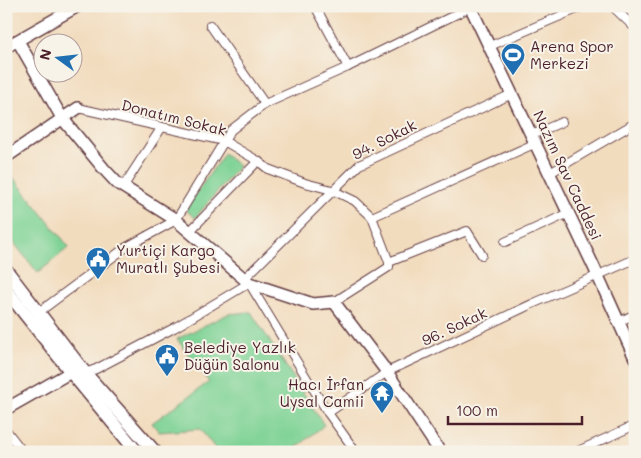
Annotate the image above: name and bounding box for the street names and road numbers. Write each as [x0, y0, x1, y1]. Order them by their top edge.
street label: Donatım Sokak [119, 94, 229, 140]
street label: Nazım Sav Caddesi [529, 107, 607, 243]
street label: 94. Sokak [348, 114, 420, 164]
street label: 96. Sokak [418, 302, 490, 350]

